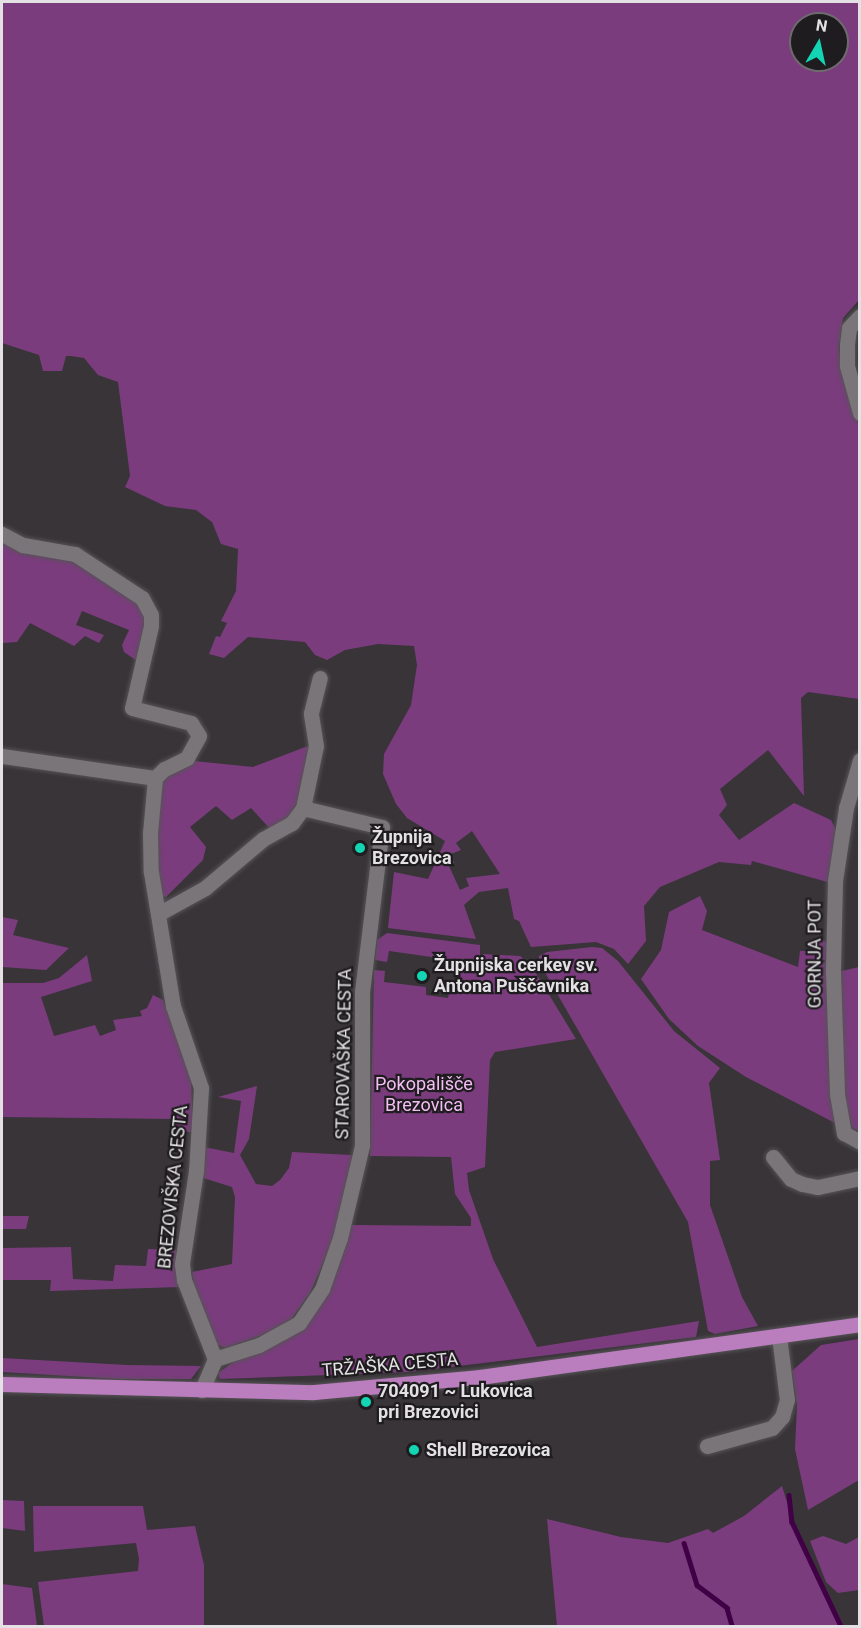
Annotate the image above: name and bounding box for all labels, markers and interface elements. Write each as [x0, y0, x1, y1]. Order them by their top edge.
north arrow [789, 12, 849, 72]
text: N [815, 15, 829, 36]
place label: Župnija Brezovica [372, 827, 452, 870]
marker: Župnija Brezovica [353, 841, 367, 855]
street label: GORNJA POT [804, 900, 826, 1008]
place label: Župnijska cerkev sv. Antona Puščavnika [434, 955, 598, 998]
street label: STAROVAŠKA CESTA [332, 968, 356, 1140]
marker: Župnijska cerkev sv. Antona Puščavnika [415, 969, 429, 983]
park label: Pokopališče Brezovica [375, 1074, 473, 1116]
street label: BREZOVIŠKA CESTA [154, 1104, 192, 1270]
street label: TRŽAŠKA CESTA [321, 1348, 459, 1382]
place label: 704091 ~ Lukovica pri Brezovici [378, 1381, 533, 1424]
marker: 704091 ~ Lukovica pri Brezovici [359, 1395, 373, 1409]
place label: Shell Brezovica [426, 1439, 550, 1461]
marker: Shell Brezovica [407, 1443, 421, 1457]

